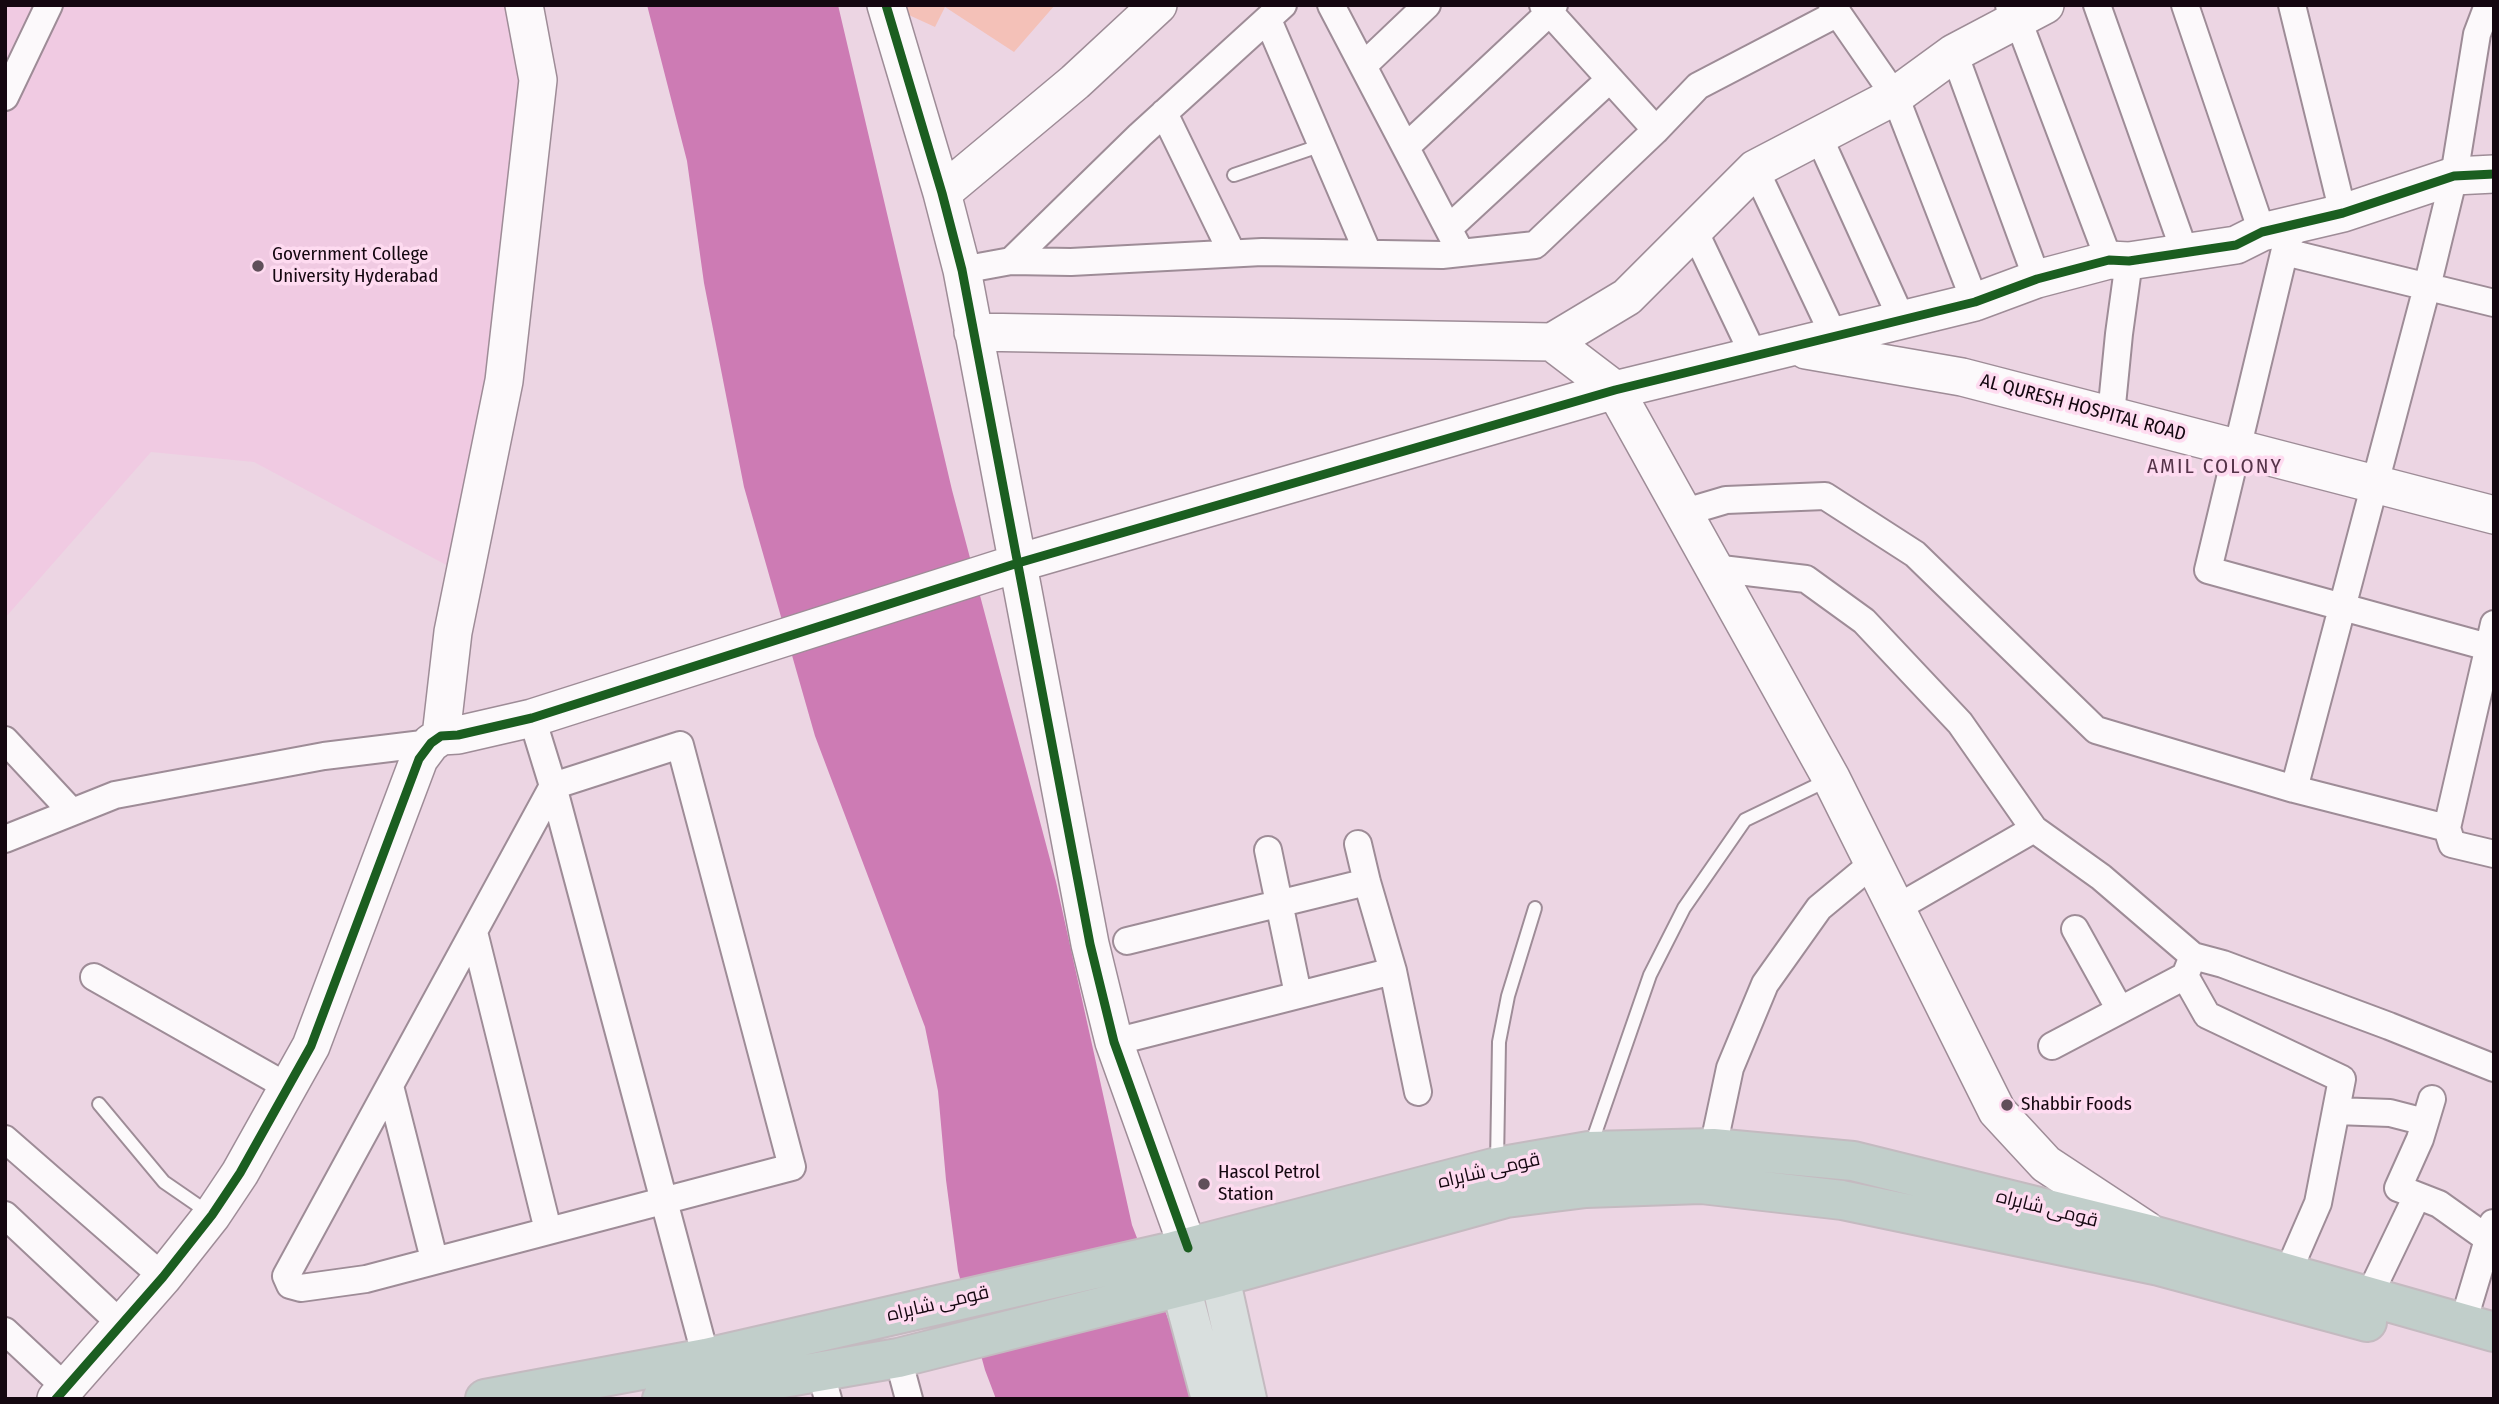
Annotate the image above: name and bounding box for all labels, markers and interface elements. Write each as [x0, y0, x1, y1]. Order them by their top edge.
place label: Government College University Hyderabad [272, 244, 438, 288]
marker: Government College University Hyderabad [250, 258, 266, 274]
street label: AL QURESH HOSPITAL ROAD [1978, 370, 2188, 446]
district label: AMIL COLONY [2148, 454, 2282, 480]
place label: Shabbir Foods [2021, 1094, 2132, 1116]
marker: Shabbir Foods [1999, 1097, 2015, 1113]
street label: قومی شاہراہ [1436, 1148, 1542, 1194]
place label: Hascol Petrol Station [1218, 1162, 1320, 1206]
marker: Hascol Petrol Station [1196, 1176, 1212, 1192]
street label: قومی شاہراہ [1994, 1185, 2100, 1233]
street label: قومی شاہراہ [885, 1281, 991, 1327]

